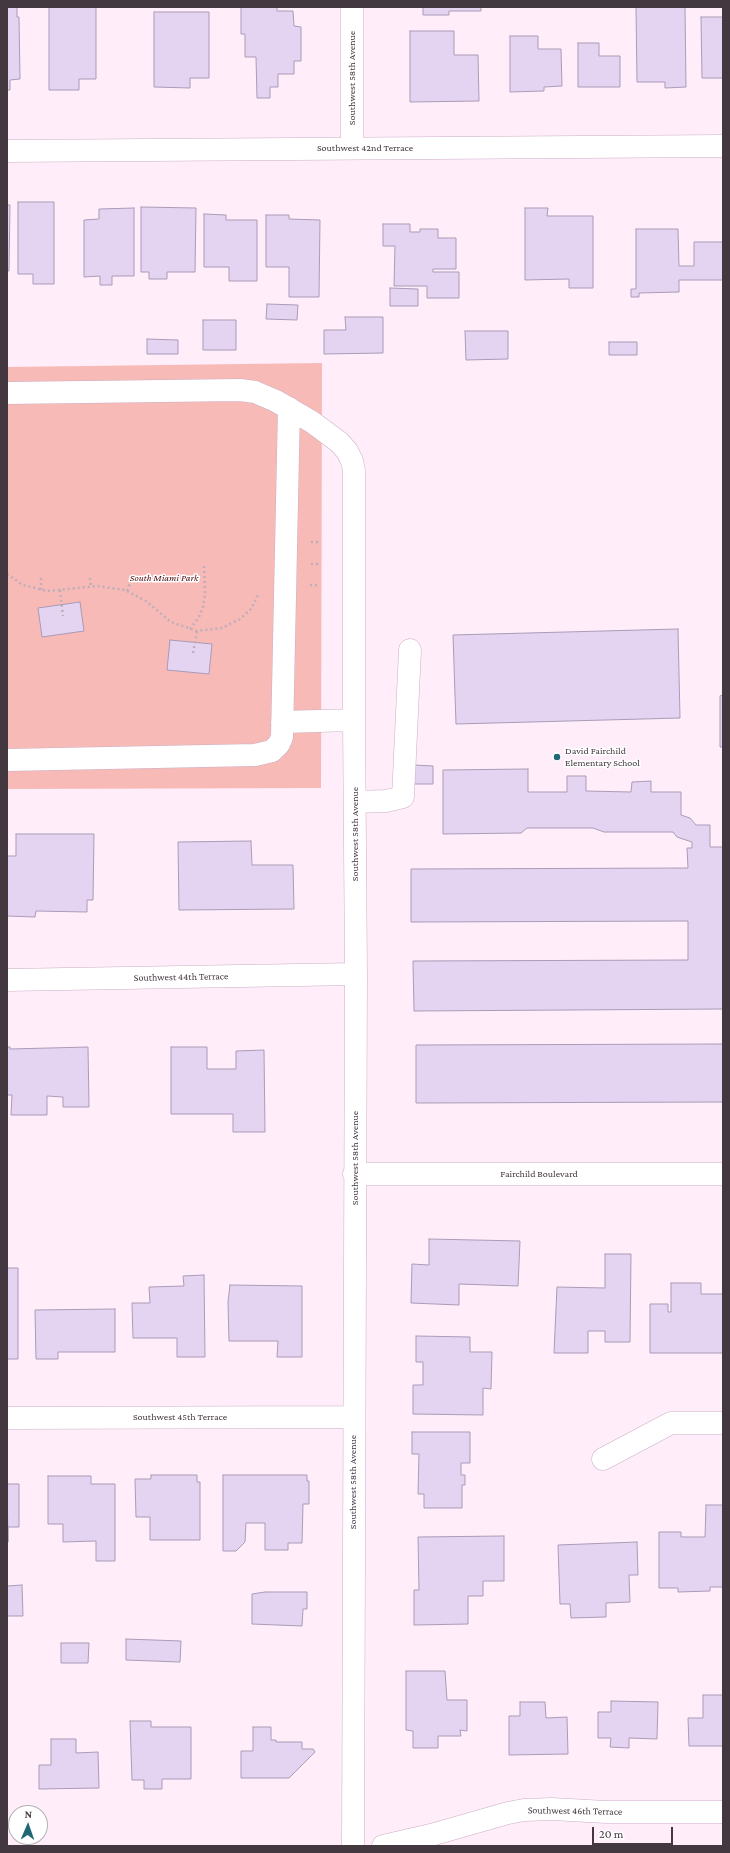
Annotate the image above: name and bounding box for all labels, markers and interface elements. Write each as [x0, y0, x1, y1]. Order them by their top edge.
street label: Southwest 58th Avenue [346, 31, 358, 125]
street label: Southwest 42nd Terrace [317, 142, 413, 154]
park label: South Miami Park [130, 572, 198, 584]
place label: David Fairchild Elementary School [565, 745, 640, 768]
marker: David Fairchild Elementary School [552, 752, 562, 762]
street label: Southwest 58th Avenue [349, 787, 361, 881]
street label: Southwest 44th Terrace [134, 970, 228, 984]
street label: Southwest 58th Avenue [349, 1111, 361, 1205]
street label: Fairchild Boulevard [500, 1168, 578, 1180]
street label: Southwest 45th Terrace [133, 1411, 227, 1423]
street label: Southwest 58th Avenue [347, 1435, 359, 1529]
street label: Southwest 46th Terrace [528, 1804, 622, 1818]
north arrow [8, 1805, 48, 1845]
text: N [24, 1808, 32, 1820]
scale bar [594, 1819, 675, 1845]
text: 20 m [599, 1827, 623, 1841]

